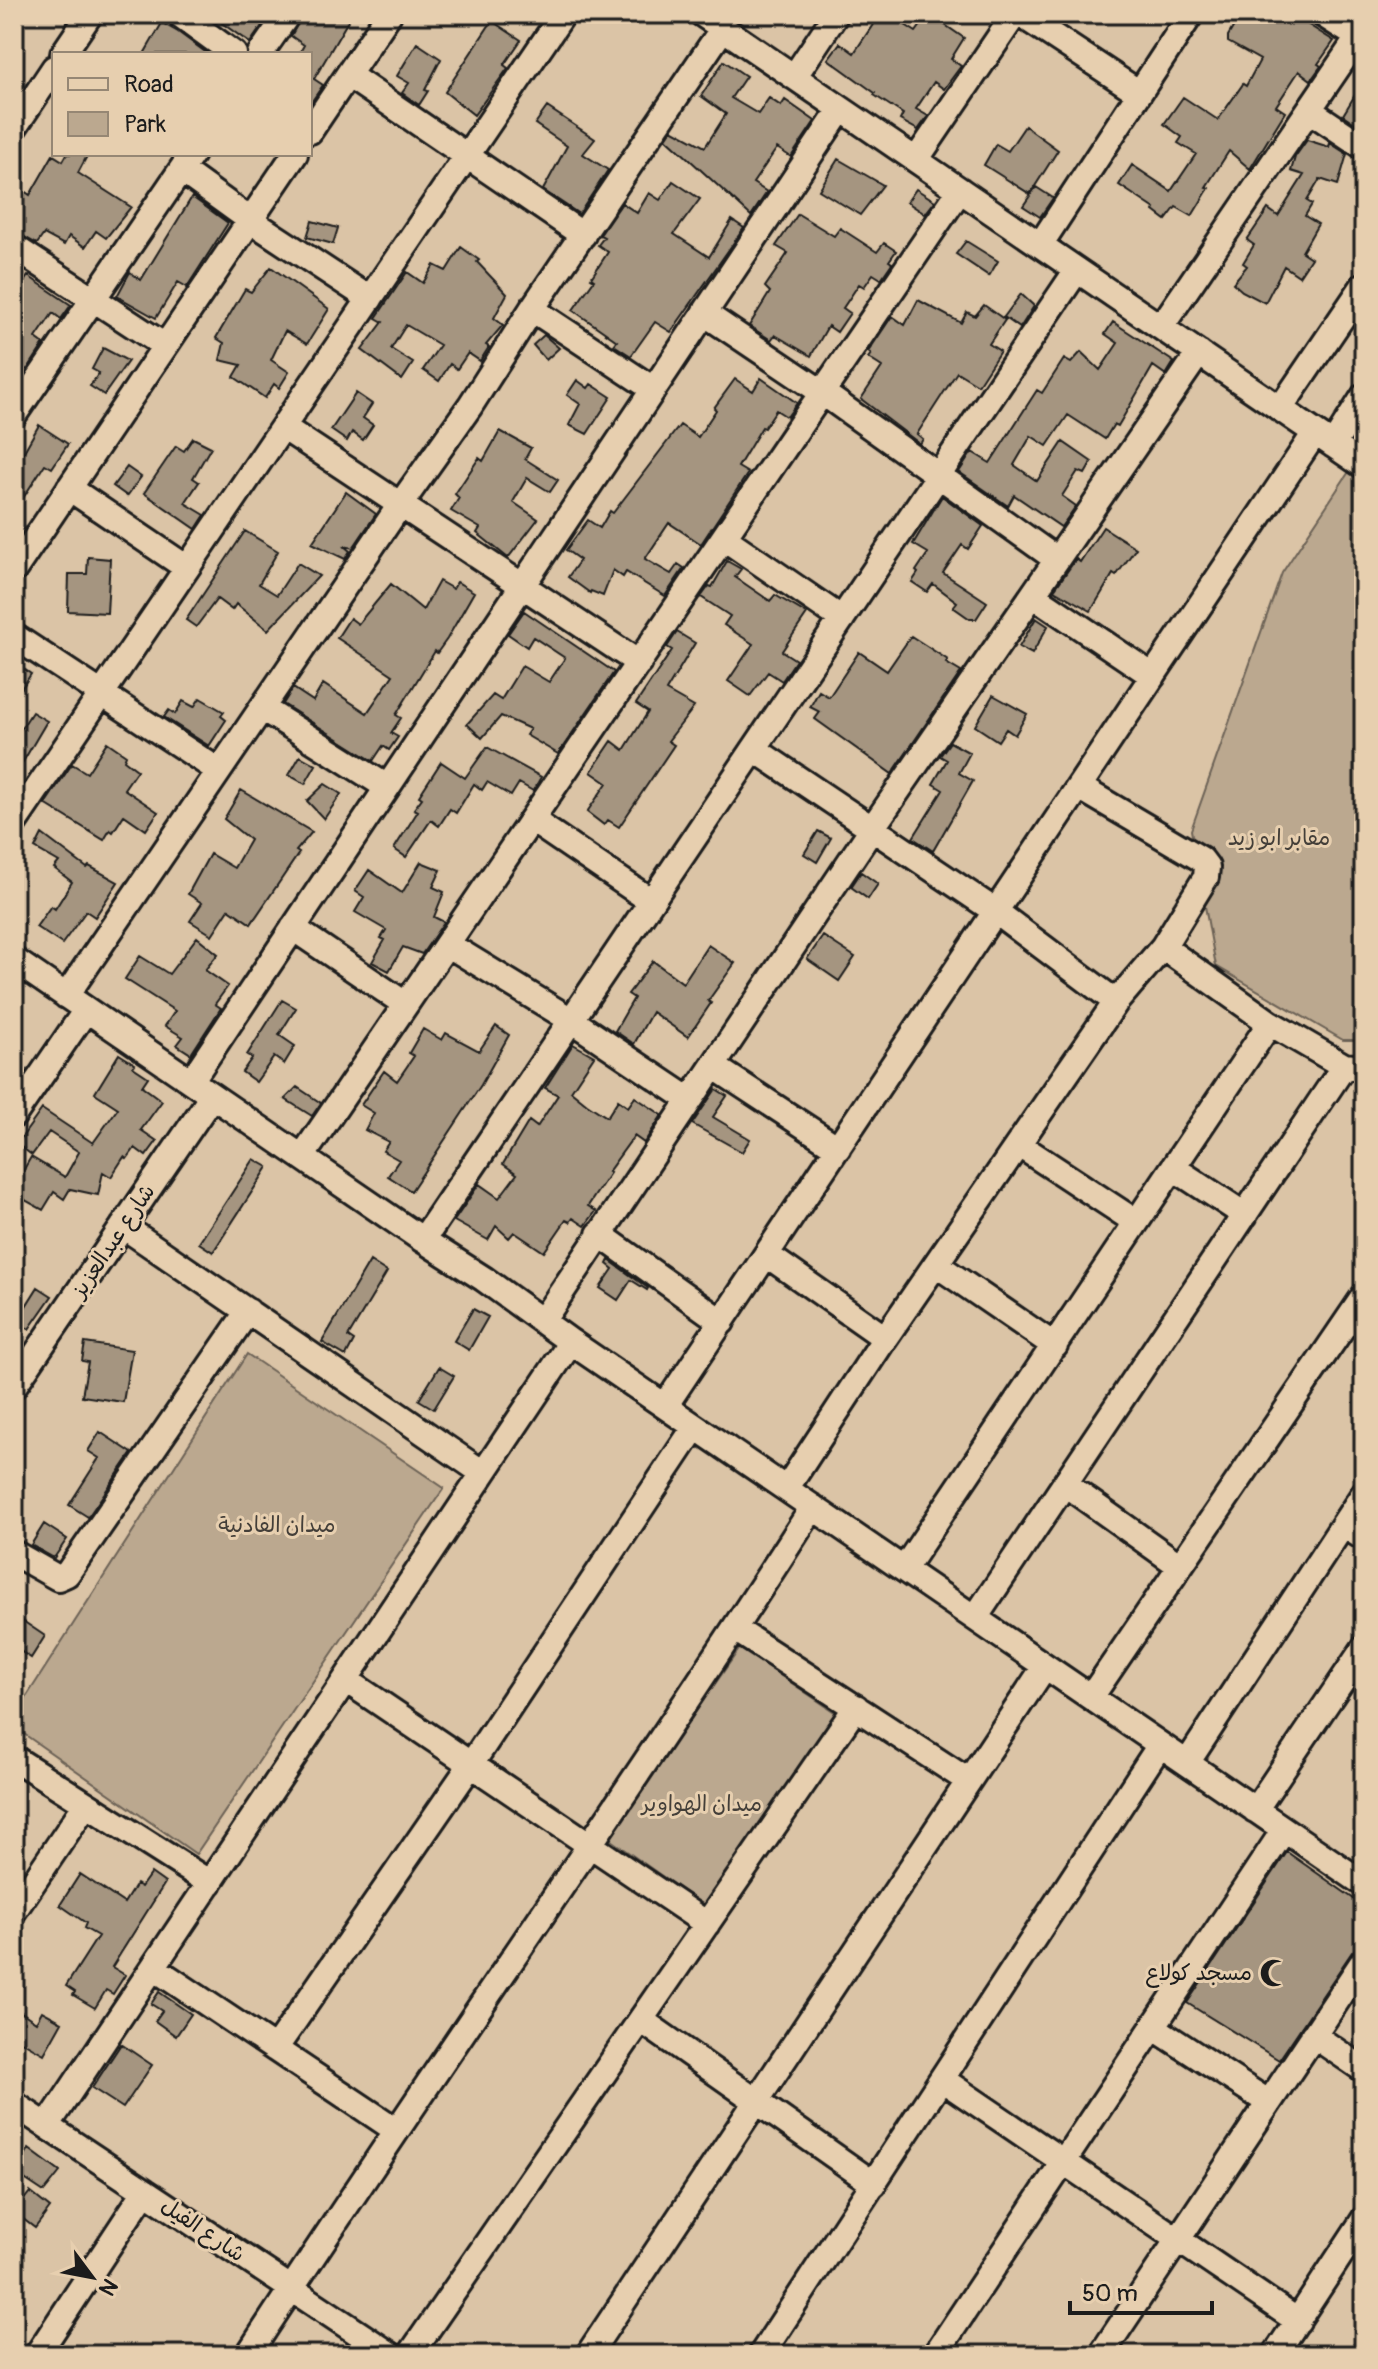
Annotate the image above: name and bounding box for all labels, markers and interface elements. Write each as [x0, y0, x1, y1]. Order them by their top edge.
legend [52, 52, 312, 156]
text: Road [124, 70, 174, 99]
text: Park [124, 110, 166, 139]
park label: مقابر ابو زيد [1228, 824, 1330, 852]
street label: شارع عبدالعزيز [64, 1179, 162, 1305]
park label: ميدان الفادنية [218, 1511, 336, 1539]
park label: ميدان الهواوير [640, 1790, 762, 1818]
mosque icon: مسجد كولاع [1259, 1958, 1289, 1988]
place label: مسجد كولاع [1145, 1959, 1252, 1988]
street label: شارع الفيل [155, 2192, 250, 2269]
north arrow [52, 2237, 132, 2317]
scale bar [1070, 2265, 1212, 2315]
text: N [92, 2273, 124, 2301]
text: 50 m [1082, 2279, 1138, 2308]

